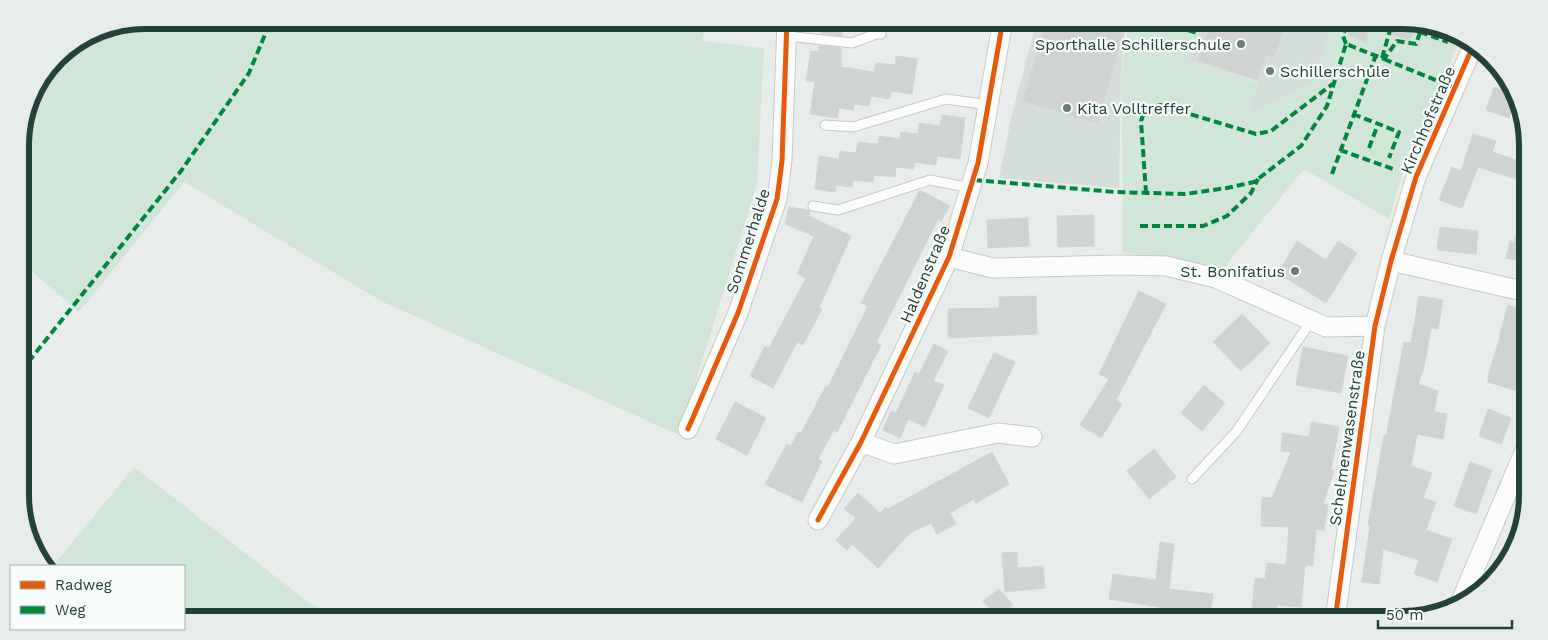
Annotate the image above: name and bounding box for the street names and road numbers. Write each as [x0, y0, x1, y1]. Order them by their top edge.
street label: Kirchhofstraße [1397, 63, 1459, 177]
street label: Sommerhalde [722, 186, 774, 296]
street label: Haldenstraße [896, 222, 954, 326]
street label: Schelmenwasenstraße [1325, 349, 1369, 527]

